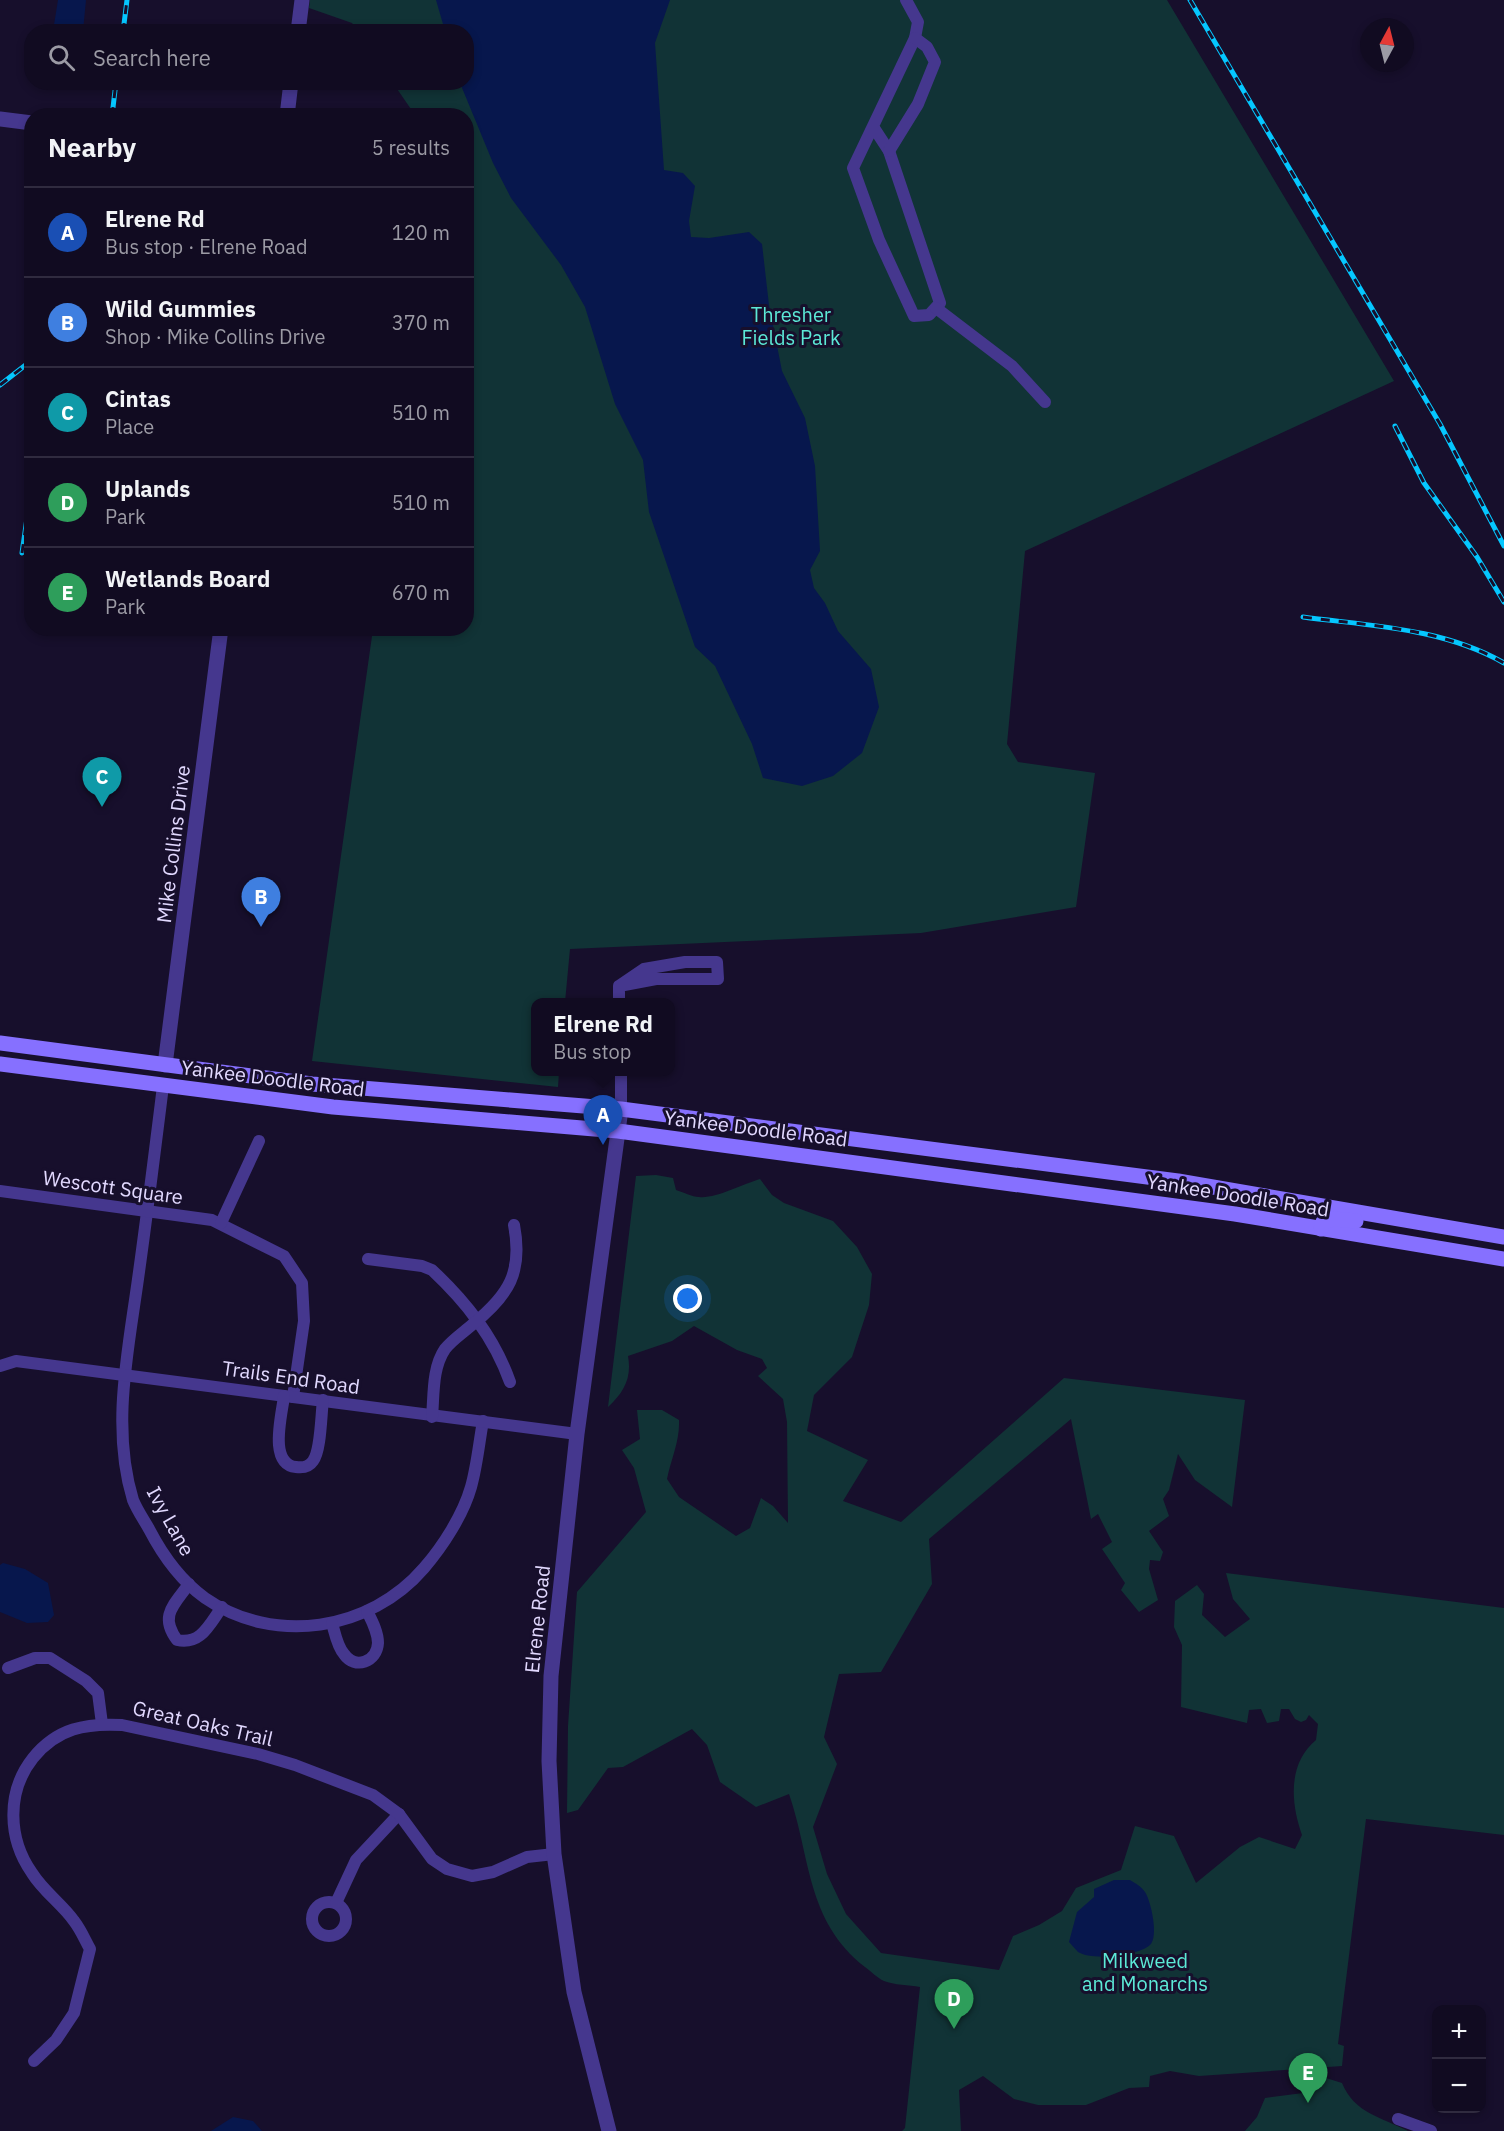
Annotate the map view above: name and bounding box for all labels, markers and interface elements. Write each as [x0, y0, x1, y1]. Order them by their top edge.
north arrow [1360, 18, 1414, 72]
search box [24, 24, 474, 90]
icon: search [45, 41, 78, 74]
text: Search here [93, 43, 211, 72]
text: Nearby [48, 130, 136, 164]
text: 5 results [372, 134, 450, 161]
text: Elrene Rd [105, 204, 205, 233]
text: A [61, 219, 74, 246]
text: 120 m [392, 219, 450, 246]
text: Bus stop · Elrene Road [105, 233, 308, 260]
text: Wild Gummies [105, 294, 256, 323]
park label: Thresher Fields Park [741, 301, 841, 351]
text: B [61, 309, 74, 336]
text: 370 m [392, 309, 450, 336]
text: Shop · Mike Collins Drive [105, 323, 326, 350]
text: Cintas [105, 384, 171, 413]
text: C [61, 399, 74, 426]
text: 510 m [392, 399, 450, 426]
text: Place [105, 413, 154, 440]
text: Uplands [105, 474, 190, 503]
text: D [61, 489, 74, 516]
text: 510 m [392, 489, 450, 516]
text: Park [105, 503, 145, 530]
text: Wetlands Board [105, 564, 270, 593]
text: E [61, 579, 74, 606]
text: 670 m [392, 579, 450, 606]
text: Park [105, 593, 145, 620]
pin: C [82, 758, 122, 807]
street label: Mike Collins Drive [150, 764, 196, 924]
pin: B [242, 878, 280, 927]
popup [531, 998, 675, 1076]
text: Elrene Rd [553, 1009, 653, 1038]
text: Bus stop [553, 1038, 631, 1065]
street label: Yankee Doodle Road [180, 1053, 366, 1103]
pin: A [584, 1096, 622, 1145]
street label: Yankee Doodle Road [663, 1103, 849, 1153]
street label: Wescott Square [41, 1164, 185, 1210]
street label: Yankee Doodle Road [1145, 1167, 1331, 1223]
your location [673, 1284, 702, 1313]
street label: Trails End Road [220, 1354, 362, 1400]
street label: Ivy Lane [141, 1481, 201, 1561]
street label: Elrene Road [518, 1564, 556, 1674]
street label: Great Oaks Trail [130, 1694, 276, 1752]
park label: Milkweed and Monarchs [1082, 1947, 1208, 1997]
pin: D [934, 1980, 974, 2029]
map controls [1432, 2005, 1486, 2113]
button: + [1432, 2005, 1486, 2059]
pin: E [1288, 2054, 1328, 2103]
button: − [1432, 2059, 1486, 2113]

